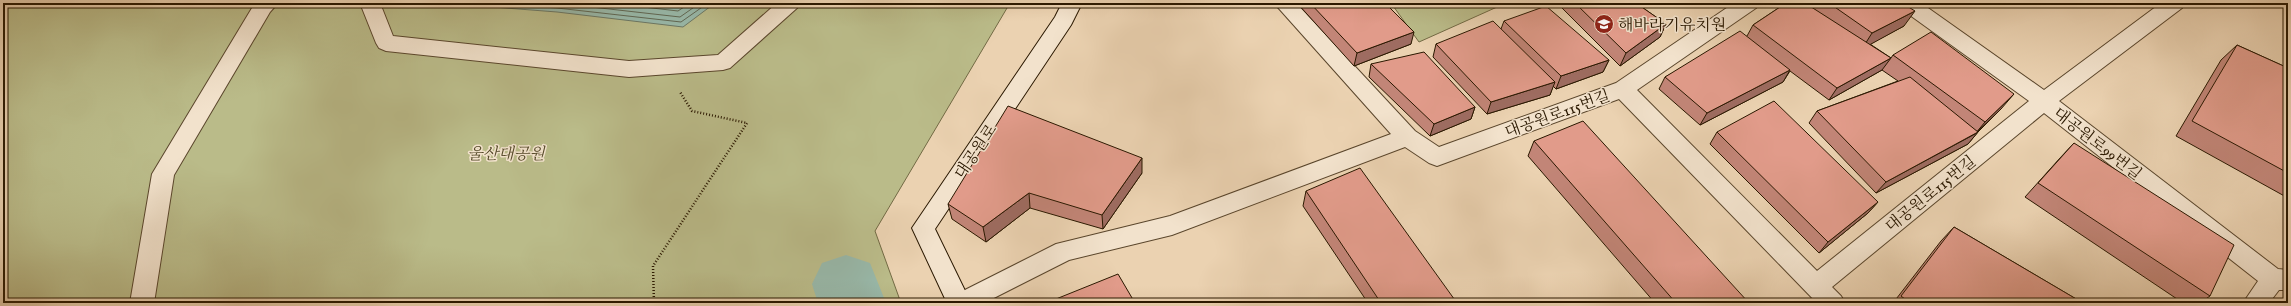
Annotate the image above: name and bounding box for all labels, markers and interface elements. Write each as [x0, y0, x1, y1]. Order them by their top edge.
school or university icon: 해바라기유치원 [1593, 13, 1615, 35]
place label: 해바라기유치원 [1618, 16, 1726, 36]
street label: 대공원로115번길 [1502, 87, 1613, 143]
street label: 대공원로99번길 [2049, 104, 2145, 185]
street label: 대공원로 [951, 120, 1003, 183]
park label: 울산대공원 [467, 145, 546, 165]
street label: 대공원로115번길 [1882, 152, 1980, 237]

